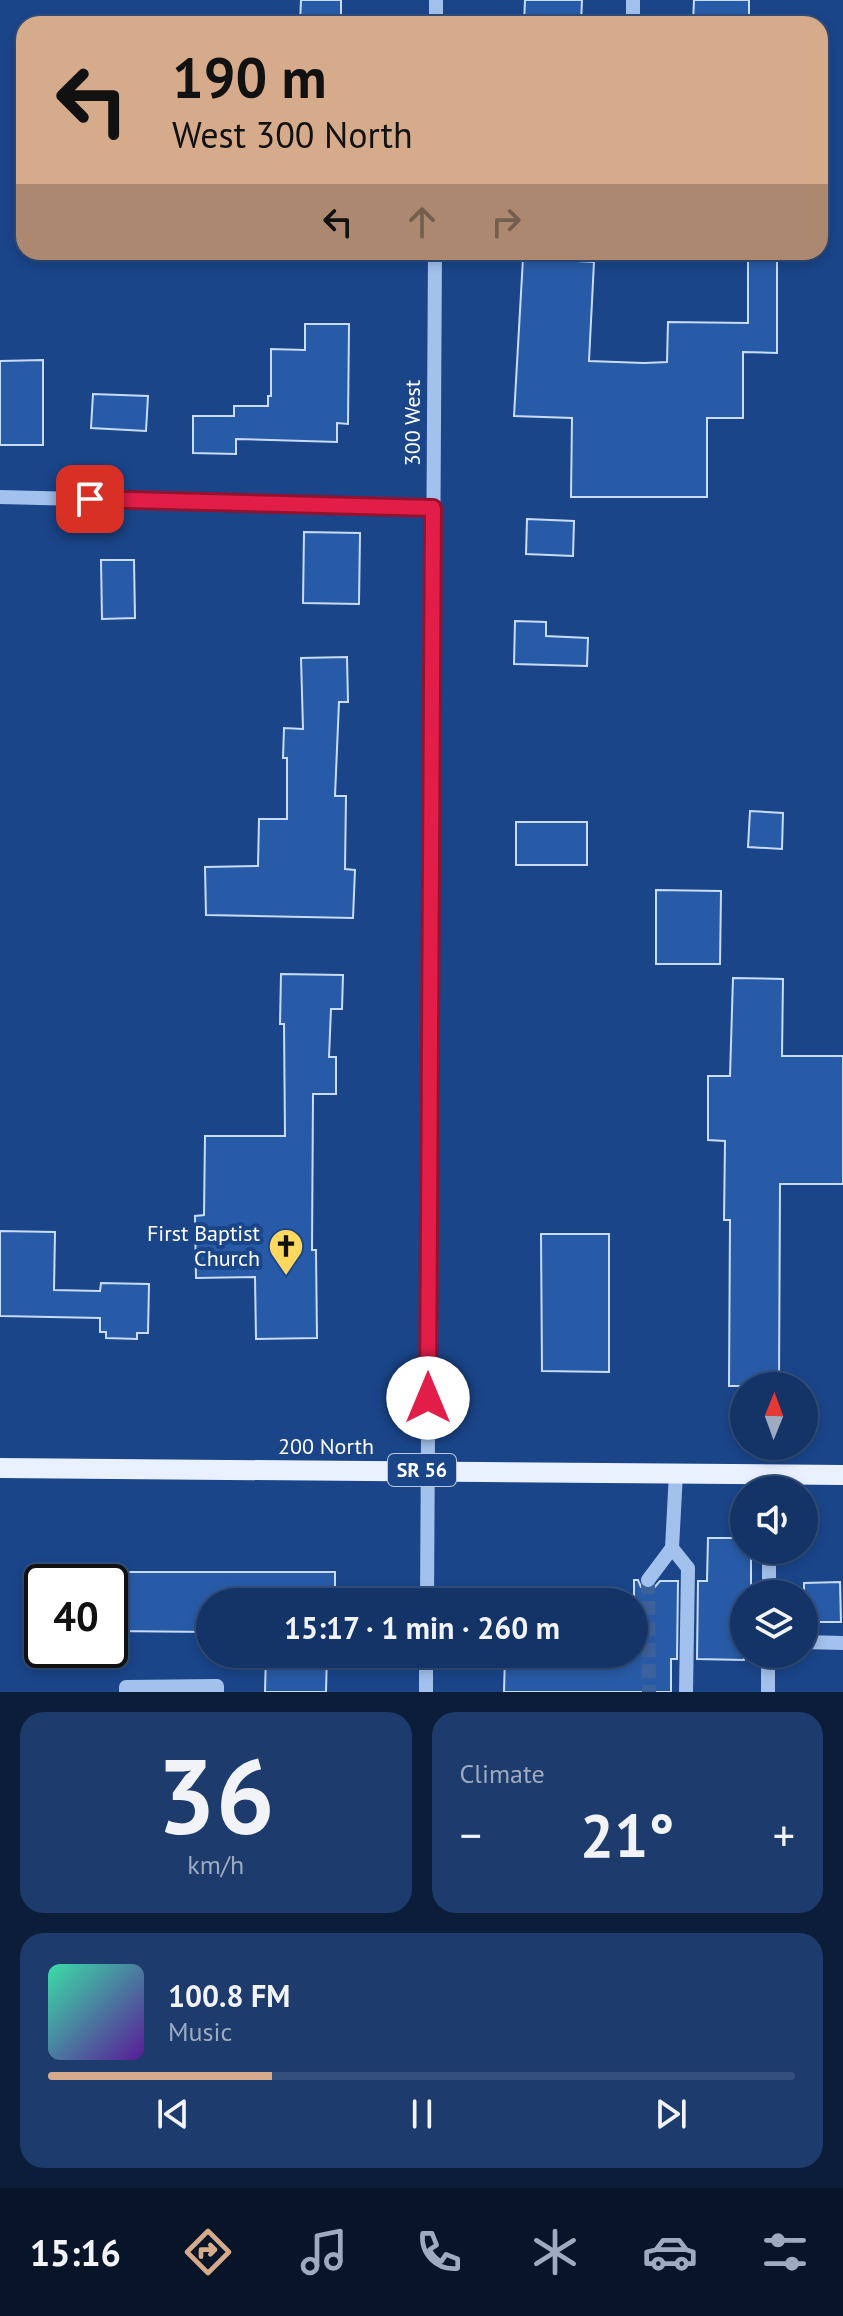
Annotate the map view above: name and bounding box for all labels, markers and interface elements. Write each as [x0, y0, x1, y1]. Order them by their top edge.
text: 190 m [172, 41, 327, 113]
icon: left [40, 48, 144, 152]
text: West 300 North [172, 111, 413, 158]
icon: left [316, 200, 360, 244]
icon: ahead [400, 200, 444, 244]
icon: right [484, 200, 528, 244]
street label: 300 West [398, 379, 426, 466]
pin [56, 465, 124, 533]
icon: arrive [68, 477, 112, 521]
place label: First Baptist Church [147, 1219, 261, 1272]
church icon: First Baptist Church [267, 1227, 305, 1277]
position arrow [386, 1356, 470, 1440]
north arrow [730, 1372, 818, 1460]
map controls [730, 1372, 818, 1668]
street label: 200 North [278, 1432, 374, 1460]
road number: SR 56 [388, 1454, 456, 1486]
button: sound [730, 1476, 818, 1564]
speed limit sign: 40 [24, 1564, 128, 1668]
button: layers [730, 1580, 818, 1668]
text: 15:17 · 1 min · 260 m [284, 1608, 560, 1647]
text: 36 [157, 1728, 275, 1863]
text: Climate [460, 1757, 545, 1790]
text: 21° [580, 1796, 674, 1874]
text: − [460, 1806, 482, 1863]
text: + [773, 1806, 795, 1863]
text: km/h [187, 1848, 244, 1881]
text: 100.8 FM [168, 1976, 290, 2015]
text: Music [168, 2015, 232, 2048]
icon: previous [151, 2092, 195, 2136]
icon: pause [400, 2092, 444, 2136]
icon: next [649, 2092, 693, 2136]
icon: directions [180, 2224, 236, 2280]
icon: music [296, 2224, 352, 2280]
icon: phone [411, 2224, 467, 2280]
icon: climate [527, 2224, 583, 2280]
icon: car [642, 2224, 698, 2280]
icon: filters [757, 2224, 813, 2280]
text: 15:16 [30, 2229, 121, 2276]

